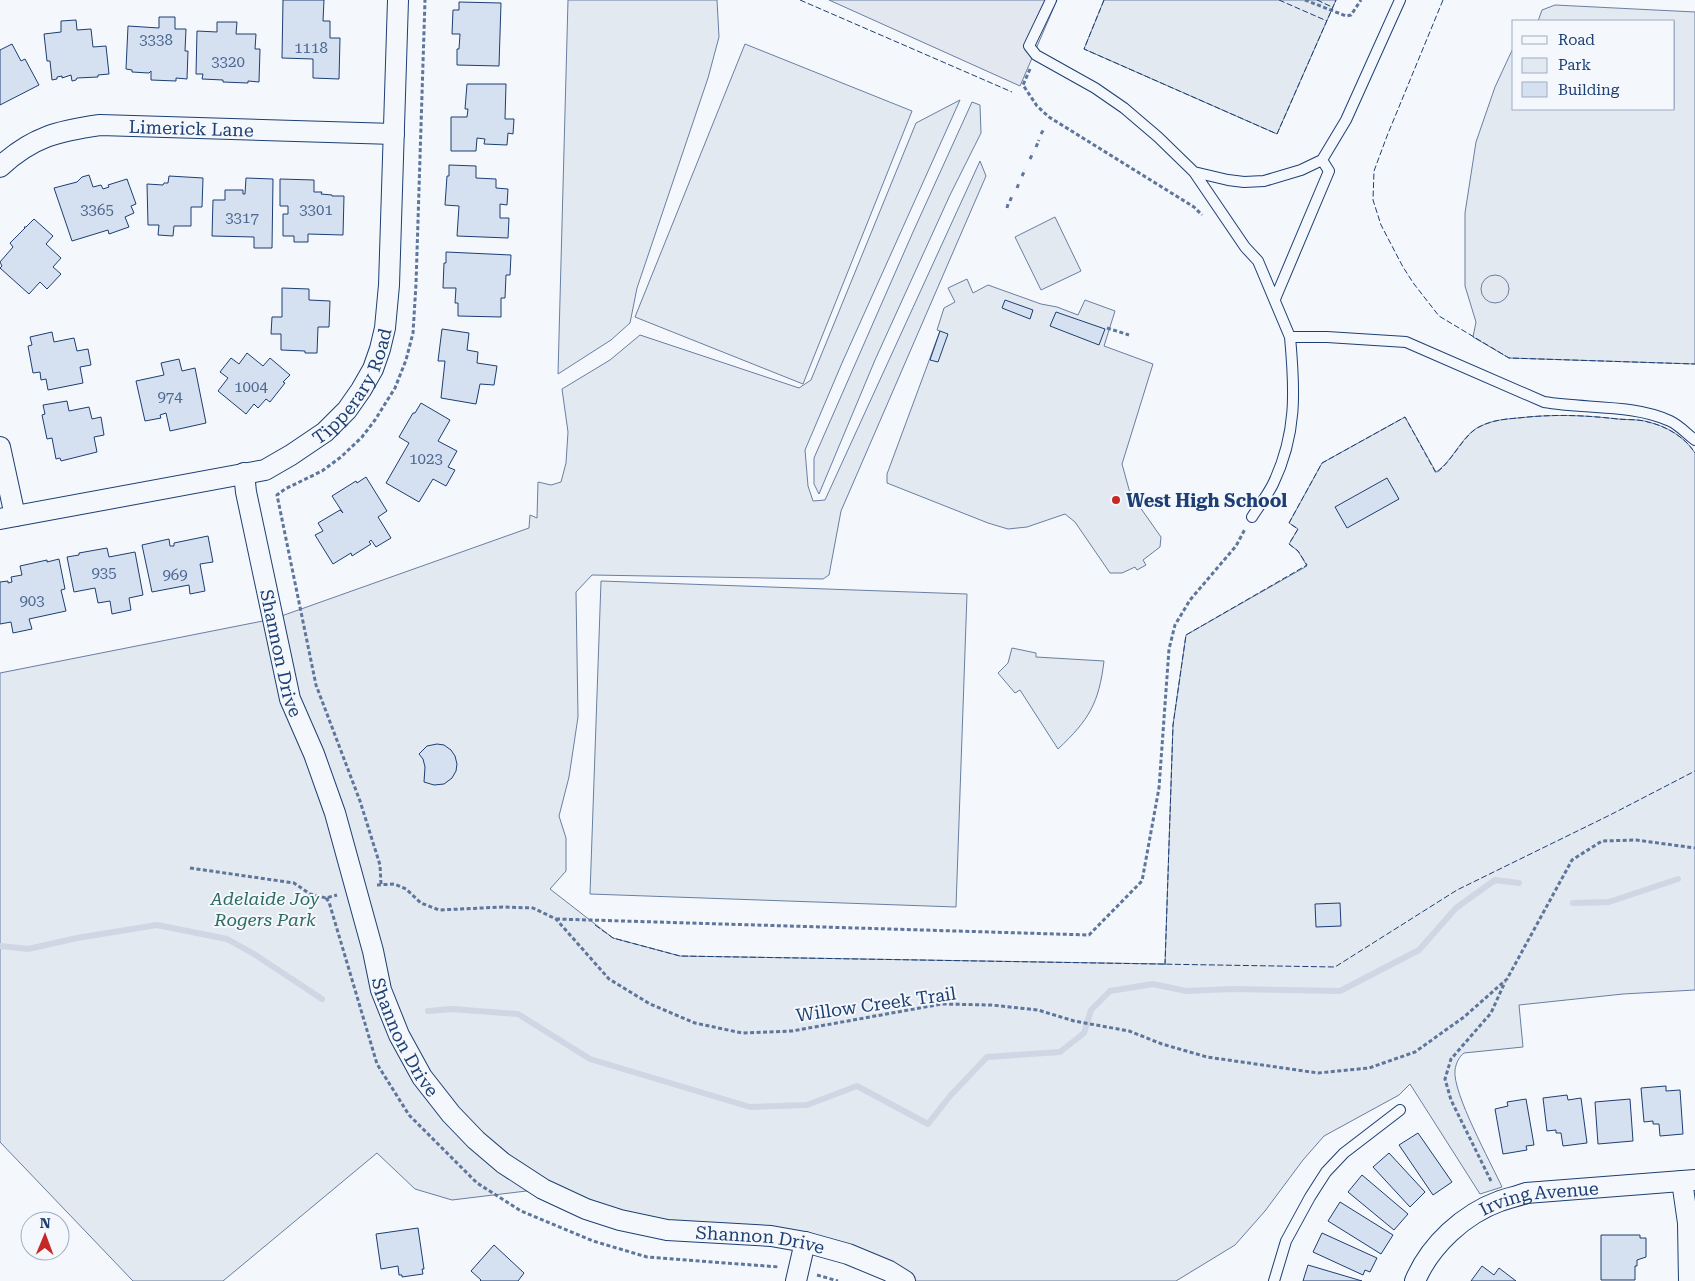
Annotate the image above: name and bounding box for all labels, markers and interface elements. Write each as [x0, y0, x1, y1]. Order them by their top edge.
legend [1512, 20, 1675, 110]
house number: 3338 [139, 31, 173, 49]
text: Road [1558, 31, 1595, 49]
house number: 1118 [294, 39, 328, 57]
house number: 3320 [211, 53, 245, 71]
text: Park [1558, 56, 1592, 74]
text: Building [1558, 81, 1620, 99]
street label: Limerick Lane [128, 115, 254, 140]
house number: 3365 [80, 201, 114, 219]
house number: 3301 [299, 201, 333, 219]
house number: 3317 [225, 209, 259, 227]
street label: Tipperary Road [308, 325, 395, 448]
house number: 1004 [234, 378, 268, 396]
house number: 974 [157, 388, 183, 406]
house number: 1023 [409, 450, 443, 468]
place label: West High School [1126, 490, 1287, 511]
marker: West High School [1110, 494, 1122, 506]
house number: 935 [91, 564, 117, 582]
house number: 969 [162, 566, 188, 584]
street label: Shannon Drive [256, 587, 307, 720]
house number: 903 [19, 592, 45, 610]
park label: Adelaide Joy Rogers Park [210, 888, 320, 930]
street label: Shannon Drive [368, 976, 444, 1100]
street label: Willow Creek Trail [795, 982, 958, 1026]
street label: Irving Avenue [1475, 1177, 1600, 1219]
north arrow [20, 1211, 70, 1261]
text: N [40, 1215, 51, 1231]
street label: Shannon Drive [695, 1221, 827, 1258]

